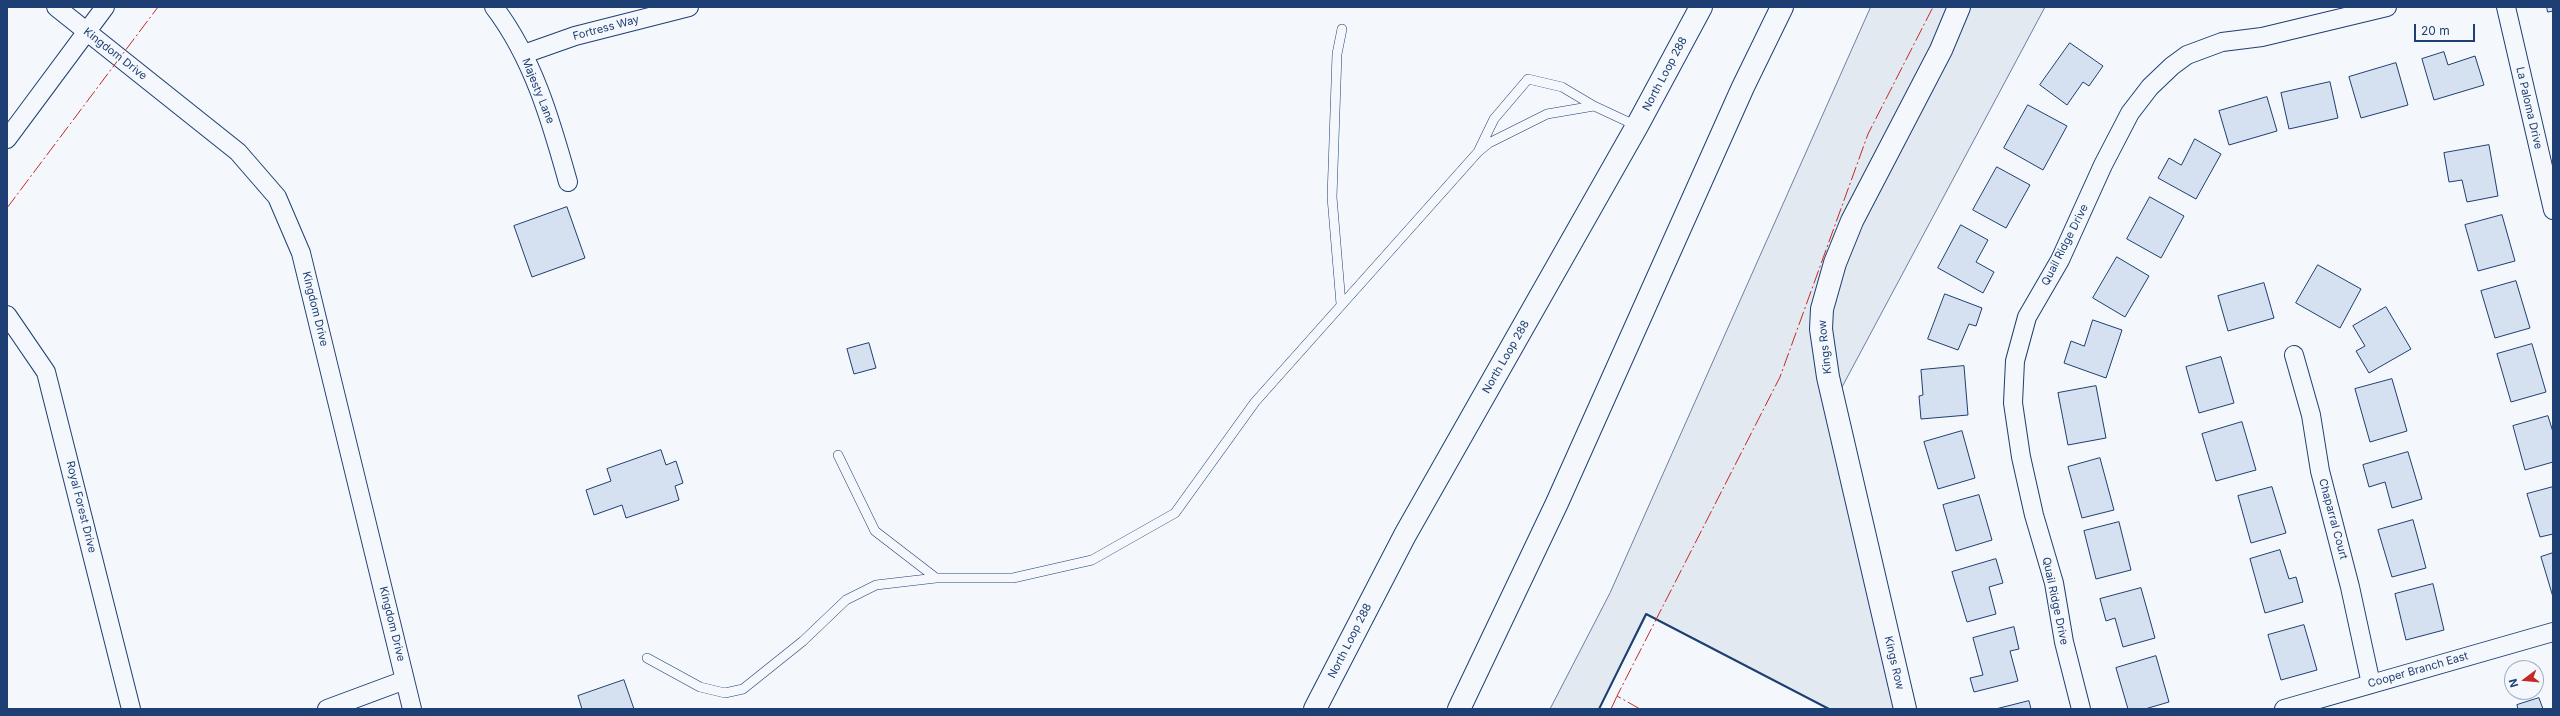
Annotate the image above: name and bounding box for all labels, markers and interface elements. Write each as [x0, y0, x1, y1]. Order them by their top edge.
street label: Fortress Way [571, 13, 641, 43]
scale bar [2416, 16, 2477, 42]
text: 20 m [2421, 23, 2450, 38]
street label: Kingdom Drive [81, 25, 149, 83]
street label: North Loop 288 [1640, 35, 1690, 113]
street label: Majesty Lane [519, 56, 557, 126]
street label: La Paloma Drive [2513, 66, 2545, 150]
street label: Quail Ridge Drive [2039, 202, 2091, 288]
street label: Kingdom Drive [299, 270, 331, 348]
street label: North Loop 288 [1480, 318, 1532, 396]
street label: Kings Row [1816, 319, 1834, 375]
street label: Royal Forest Drive [63, 460, 99, 554]
street label: Chaparral Court [2316, 477, 2350, 561]
street label: Quail Ridge Drive [2039, 556, 2071, 646]
street label: Kingdom Drive [376, 585, 408, 663]
street label: North Loop 288 [1326, 601, 1374, 681]
street label: Kings Row [1881, 635, 1907, 691]
street label: Cooper Branch East [2366, 649, 2470, 691]
north arrow [2504, 660, 2544, 700]
text: N [2506, 677, 2521, 689]

